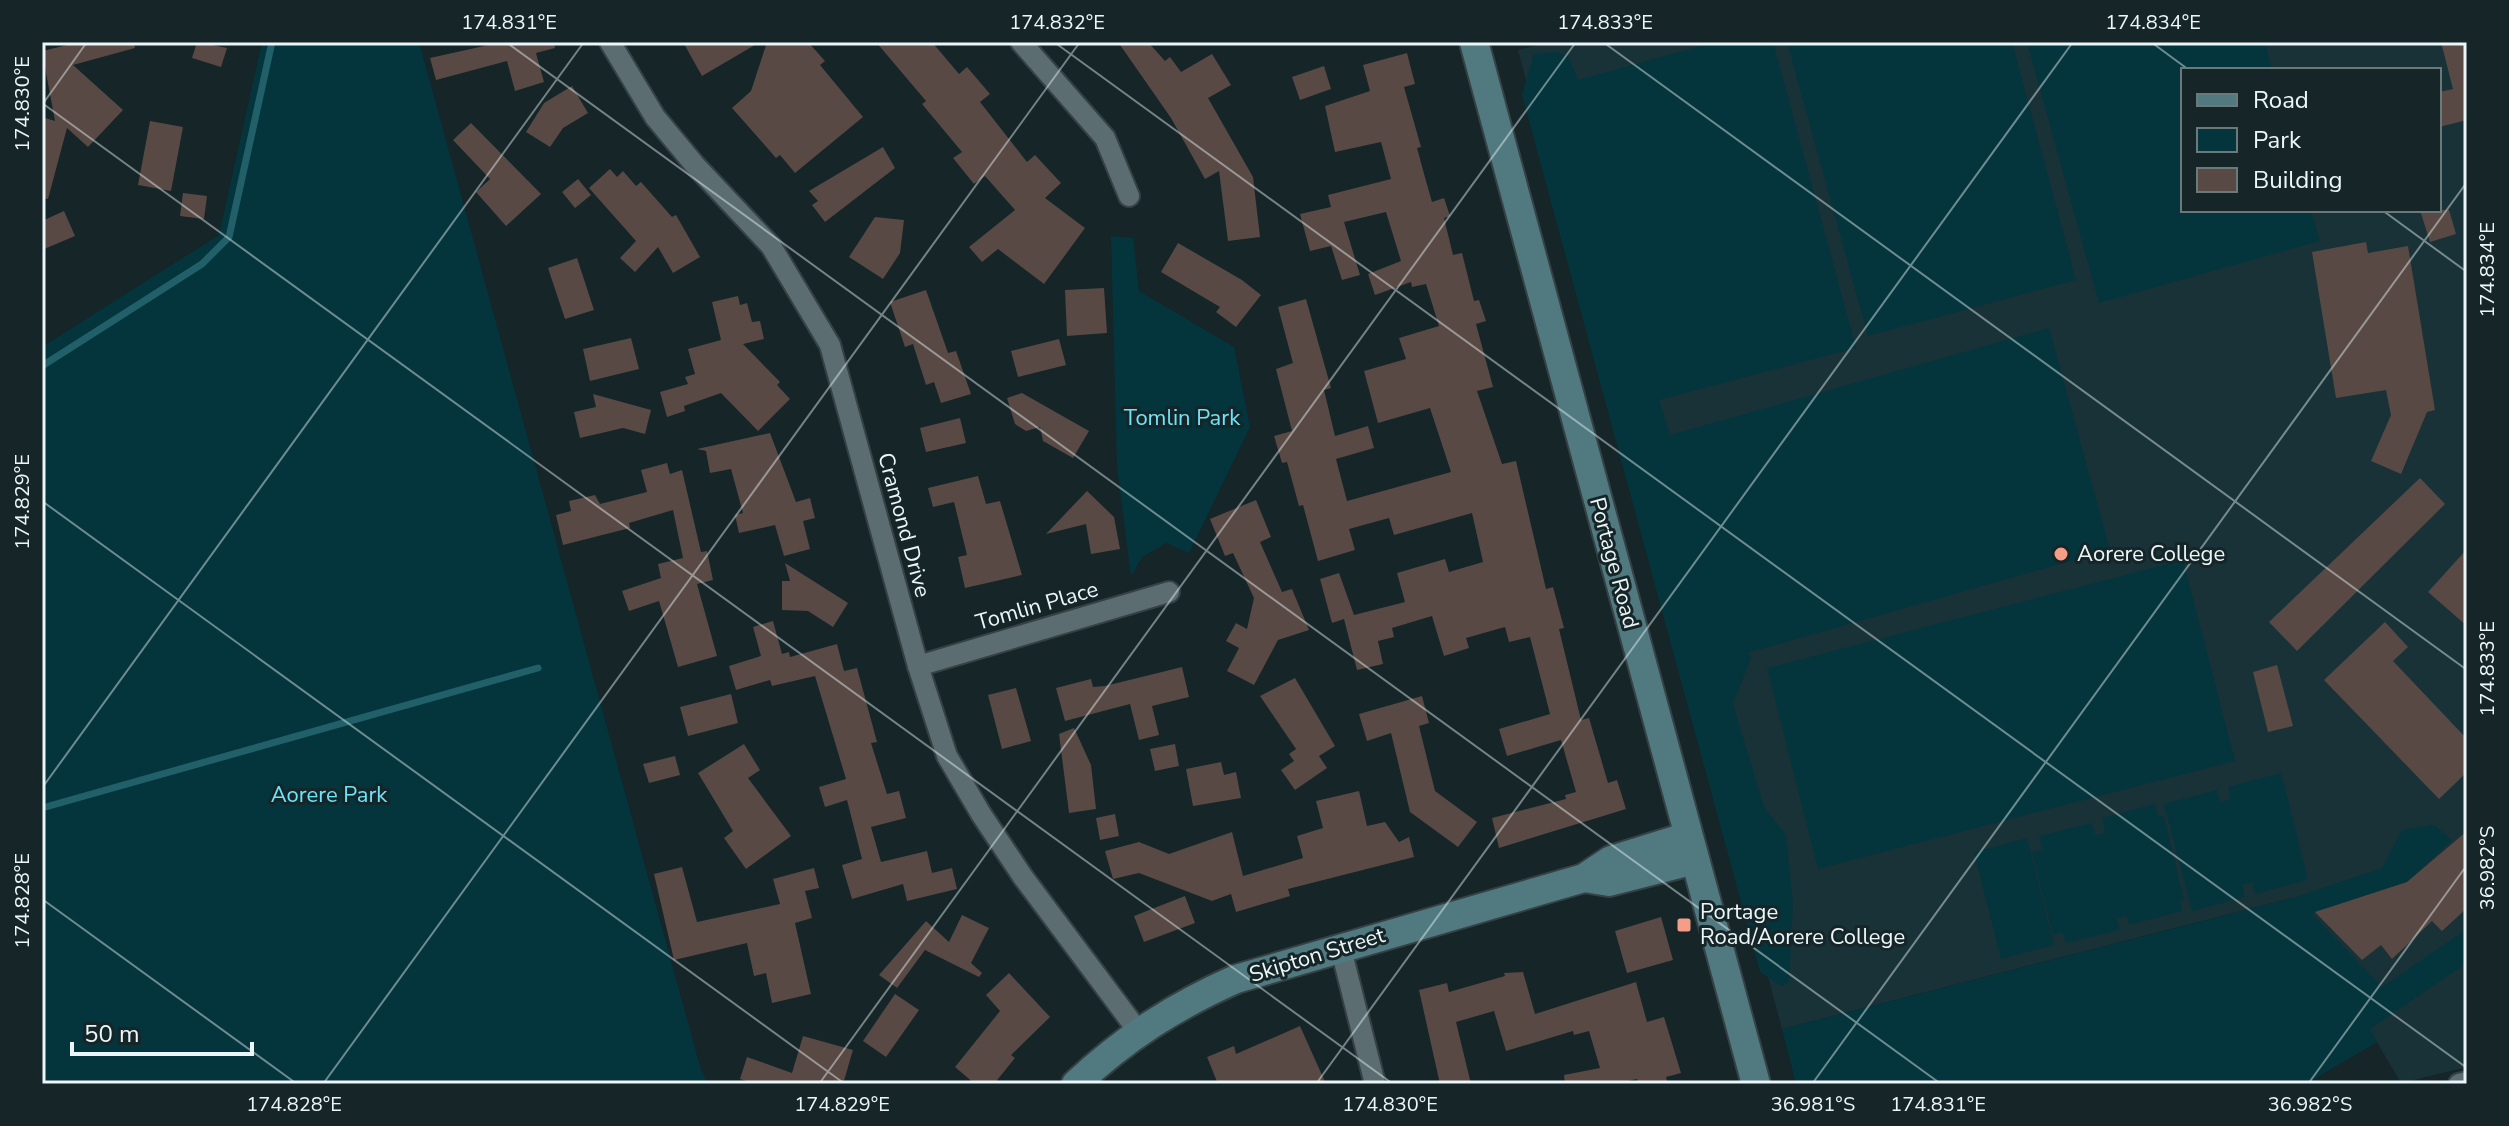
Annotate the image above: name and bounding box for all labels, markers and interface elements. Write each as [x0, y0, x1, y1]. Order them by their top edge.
text: 174.831°E [461, 9, 557, 36]
text: 174.832°E [1009, 9, 1105, 36]
text: 174.833°E [1557, 9, 1653, 36]
text: 174.834°E [2105, 9, 2201, 36]
text: 174.830°E [9, 56, 36, 152]
legend [2181, 68, 2441, 212]
text: Road [2253, 84, 2309, 116]
text: Park [2253, 124, 2302, 156]
text: Building [2253, 164, 2343, 196]
text: 174.834°E [2474, 222, 2501, 318]
park label: Tomlin Park [1124, 403, 1241, 433]
street label: Cramond Drive [870, 449, 938, 601]
text: 174.829°E [9, 454, 36, 550]
street label: Portage Road [1582, 494, 1646, 632]
place label: Aorere College [2077, 539, 2225, 569]
marker: Aorere College [2052, 545, 2070, 563]
street label: Tomlin Place [972, 574, 1102, 638]
text: 174.833°E [2474, 621, 2501, 717]
park label: Aorere Park [271, 780, 388, 810]
text: 36.982°S [2474, 826, 2501, 910]
text: 174.828°E [9, 853, 36, 949]
place label: Portage Road/Aorere College [1700, 897, 1905, 952]
marker: Portage Road/Aorere College [1675, 916, 1693, 934]
street label: Skipton Street [1246, 920, 1389, 990]
scale bar [72, 1006, 252, 1056]
text: 50 m [84, 1018, 140, 1050]
text: 174.828°E [246, 1091, 342, 1118]
text: 174.829°E [794, 1091, 890, 1118]
text: 174.830°E [1342, 1091, 1438, 1118]
text: 36.981°S [1771, 1091, 1855, 1118]
text: 174.831°E [1890, 1091, 1986, 1118]
text: 36.982°S [2268, 1091, 2352, 1118]

